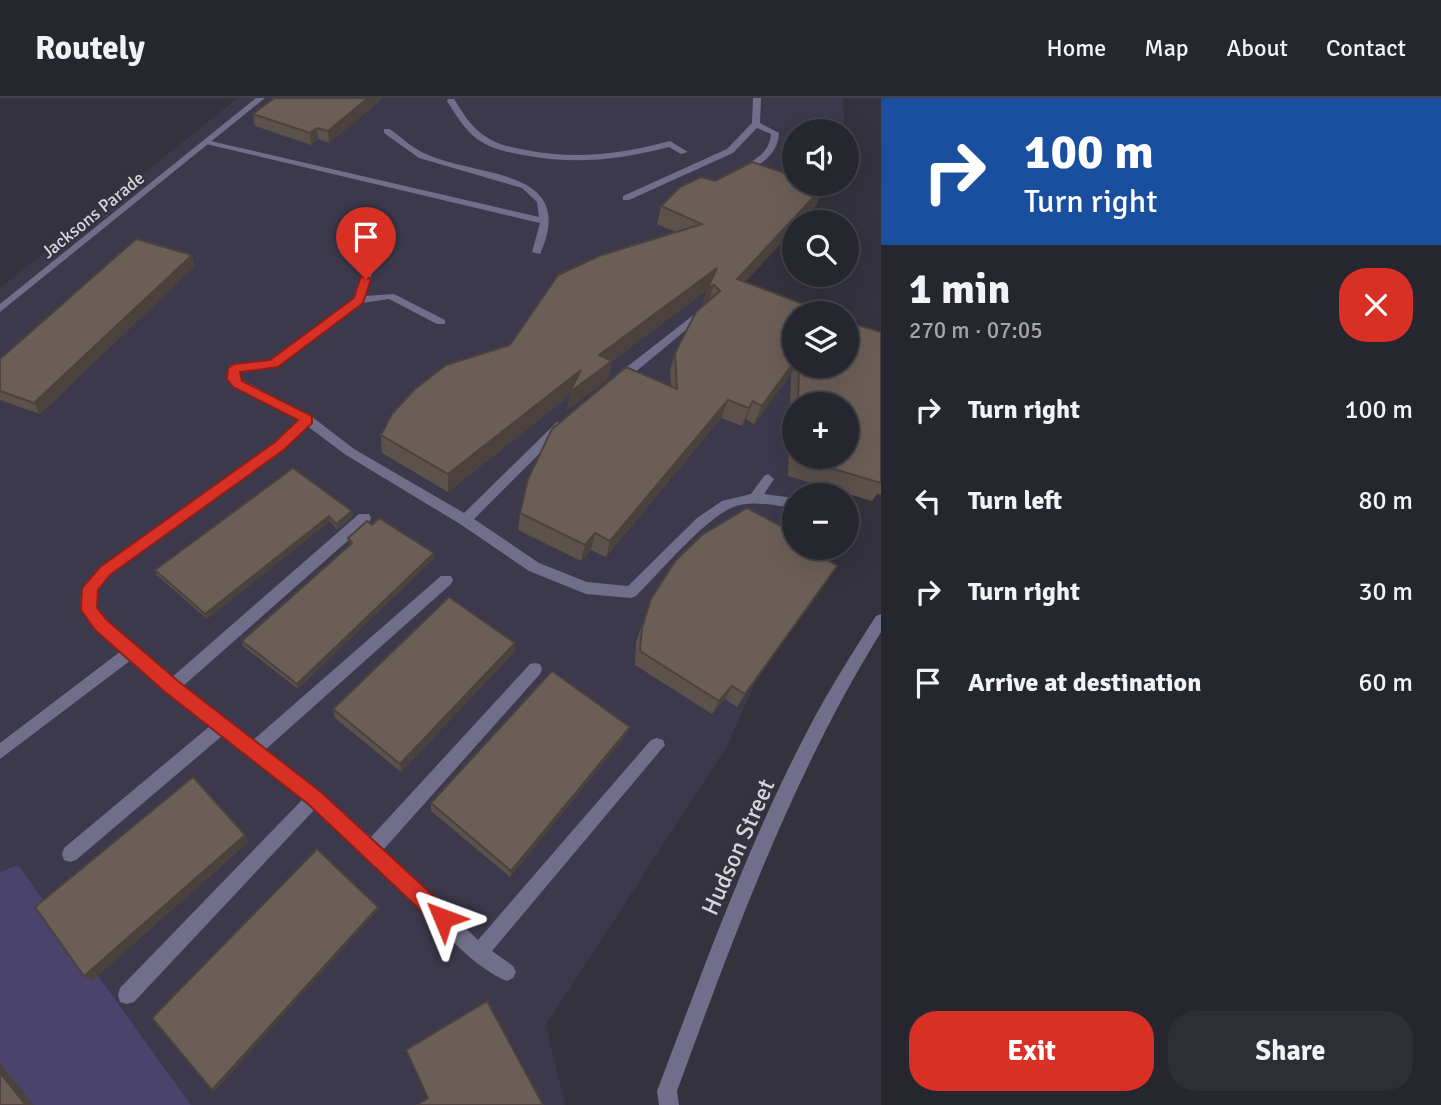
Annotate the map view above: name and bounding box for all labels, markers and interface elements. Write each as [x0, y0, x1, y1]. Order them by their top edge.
text: Routely [35, 28, 145, 69]
text: Home [1046, 33, 1106, 63]
text: Map [1144, 33, 1189, 63]
text: About [1227, 33, 1288, 63]
text: Contact [1326, 33, 1406, 63]
map controls [782, 119, 859, 560]
button: sound [782, 119, 859, 196]
text: 100 m [1024, 122, 1154, 182]
icon: right [909, 126, 1000, 217]
street label: Jacksons Parade [37, 167, 149, 263]
text: Turn right [1024, 182, 1157, 221]
pin [336, 207, 396, 279]
button: search [782, 210, 859, 287]
icon: arrive [347, 218, 385, 256]
text: 1 min [909, 264, 1010, 315]
button: close [1339, 268, 1413, 342]
button: layers [782, 301, 859, 378]
text: 270 m · 07:05 [909, 316, 1043, 345]
icon: right [909, 391, 947, 429]
button: + [782, 392, 859, 469]
text: Turn right [968, 394, 1080, 426]
text: 100 m [1344, 394, 1413, 426]
icon: left [909, 482, 947, 520]
button: − [782, 483, 859, 560]
text: Turn left [968, 485, 1062, 517]
text: 80 m [1358, 485, 1413, 517]
icon: right [909, 573, 947, 611]
text: Turn right [968, 576, 1080, 608]
text: 30 m [1358, 576, 1413, 608]
icon: arrive [909, 664, 947, 702]
text: Arrive at destination [968, 667, 1201, 699]
text: 60 m [1358, 667, 1413, 699]
street label: Hudson Street [695, 774, 781, 920]
position arrow [406, 881, 480, 955]
button: Exit [909, 1011, 1154, 1091]
button: Share [1168, 1011, 1413, 1091]

